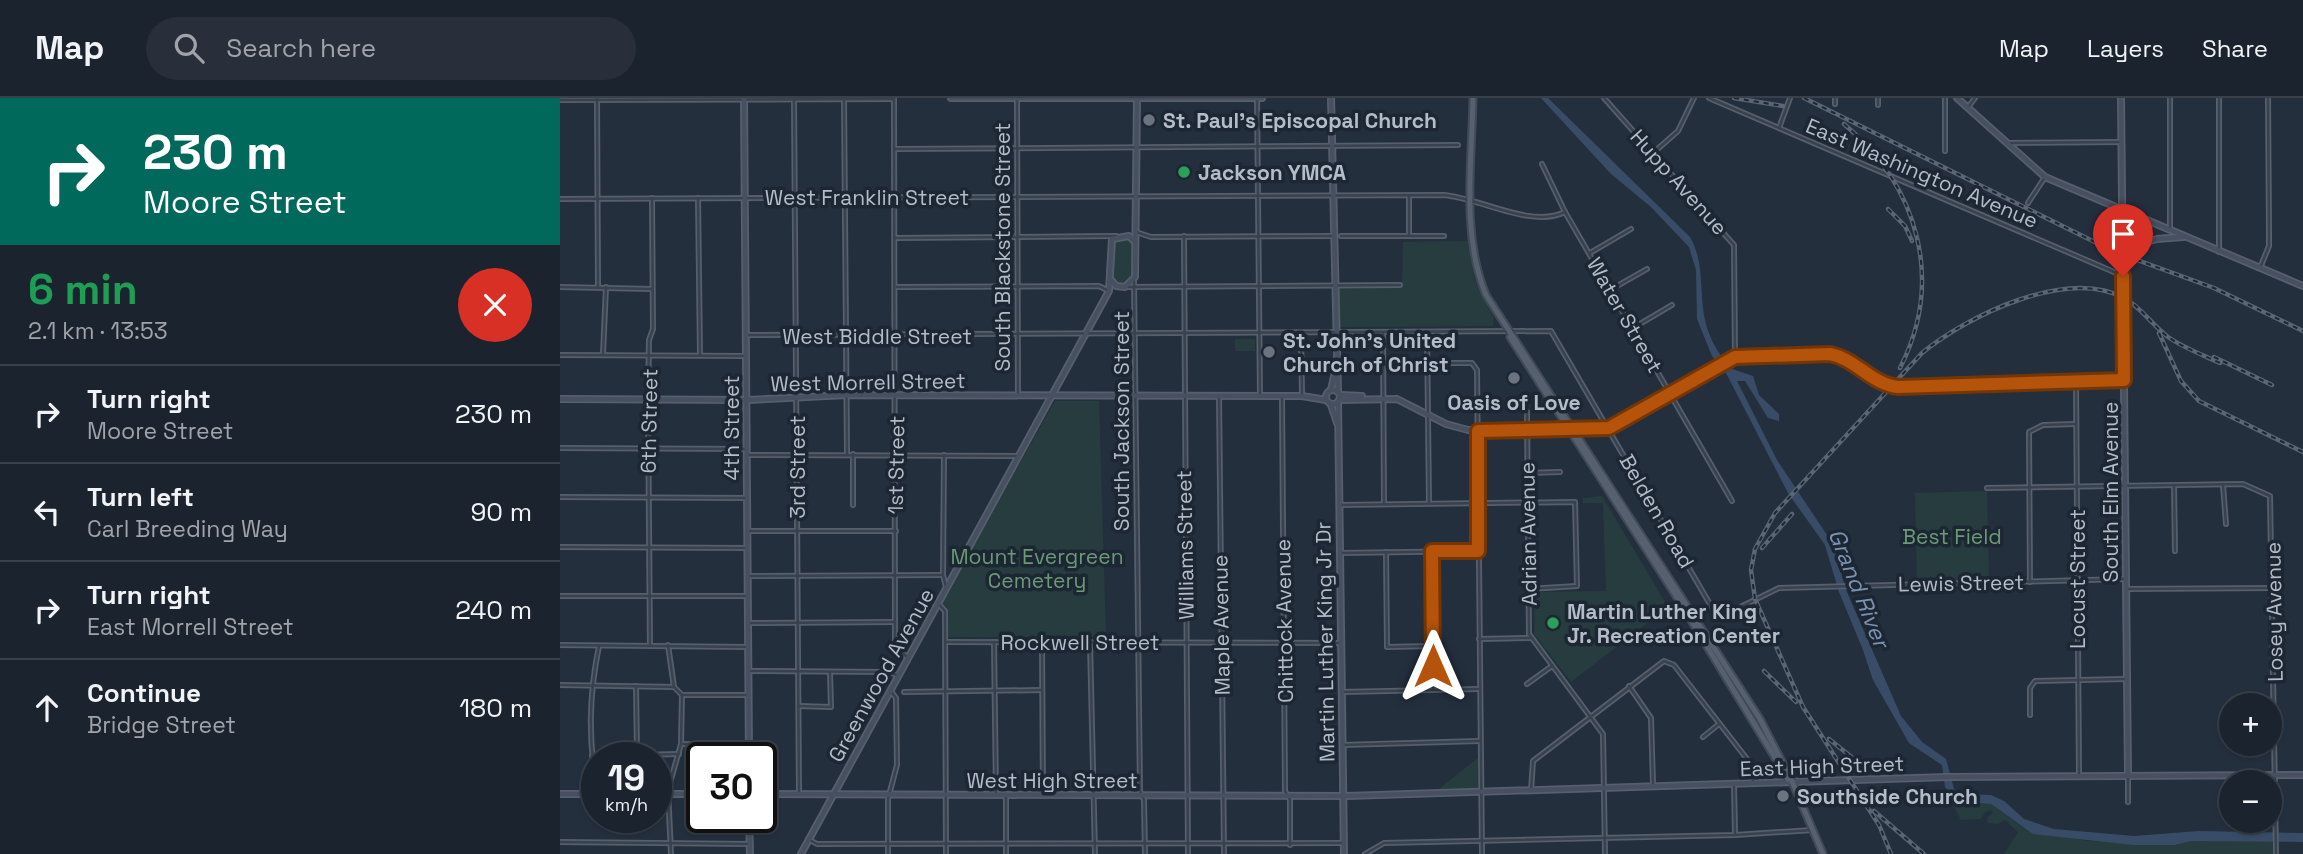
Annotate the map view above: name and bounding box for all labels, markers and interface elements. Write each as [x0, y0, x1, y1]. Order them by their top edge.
search box [146, 17, 636, 80]
text: Map [35, 27, 104, 69]
icon: search [170, 29, 208, 67]
text: Search here [226, 31, 376, 65]
text: Map [1999, 33, 2049, 64]
text: Layers [2087, 33, 2164, 64]
text: Share [2202, 33, 2268, 64]
place label: St. Paul's Episcopal Church [1163, 107, 1437, 134]
marker: St. Paul's Episcopal Church [1141, 112, 1157, 128]
street label: East Washington Avenue [1802, 112, 2042, 234]
text: 230 m [143, 121, 288, 183]
street label: South Blackstone Street [989, 123, 1016, 372]
street label: Hupp Avenue [1624, 124, 1734, 240]
icon: right [28, 126, 119, 217]
place label: Jackson YMCA [1198, 159, 1346, 186]
marker: Jackson YMCA [1176, 164, 1192, 180]
text: Moore Street [143, 182, 347, 222]
street label: West Franklin Street [765, 184, 969, 211]
pin [2093, 204, 2153, 276]
icon: arrive [2104, 215, 2142, 253]
street label: Water Street [1581, 252, 1669, 378]
text: 6 min [28, 263, 138, 316]
button: close [458, 268, 532, 342]
street label: South Jackson Street [1108, 311, 1135, 531]
text: 2.1 km · 13:53 [28, 316, 168, 346]
street label: West Biddle Street [782, 323, 972, 350]
place label: St. John's United Church of Christ [1283, 327, 1456, 378]
marker: St. John's United Church of Christ [1261, 344, 1277, 360]
street label: West Morrell Street [770, 367, 966, 397]
street label: 6th Street [635, 368, 663, 474]
marker: Oasis of Love [1506, 370, 1522, 386]
street label: 4th Street [718, 375, 745, 481]
text: Turn right [87, 382, 211, 416]
place label: Oasis of Love [1447, 389, 1581, 416]
icon: right [28, 395, 66, 433]
text: 230 m [455, 397, 532, 431]
street label: South Elm Avenue [2097, 402, 2124, 582]
street label: 3rd Street [784, 415, 811, 519]
street label: 1st Street [882, 415, 910, 515]
text: Moore Street [87, 416, 233, 446]
street label: Belden Road [1614, 449, 1700, 573]
street label: Adrian Avenue [1513, 462, 1543, 606]
street label: Williams Street [1170, 470, 1200, 620]
text: Turn left [87, 480, 194, 514]
icon: left [28, 493, 66, 531]
text: 90 m [470, 495, 532, 529]
street label: Locust Street [2064, 509, 2091, 649]
text: Carl Breeding Way [87, 514, 288, 544]
street label: Martin Luther King Jr Dr [1309, 521, 1341, 762]
park label: Best Field [1902, 523, 2002, 550]
water label: Grand River [1822, 524, 1897, 654]
street label: Chittock Avenue [1269, 539, 1299, 703]
street label: Losey Avenue [2259, 542, 2289, 682]
park label: Mount Evergreen Cemetery [950, 543, 1124, 594]
street label: Maple Avenue [1206, 554, 1236, 696]
street label: Lewis Street [1898, 568, 2024, 598]
text: Turn right [87, 578, 211, 612]
street label: Greenwood Avenue [822, 583, 940, 767]
icon: right [28, 591, 66, 629]
text: 240 m [455, 593, 532, 627]
place label: Martin Luther King Jr. Recreation Center [1567, 598, 1780, 649]
text: East Morrell Street [87, 612, 294, 642]
marker: Martin Luther King Jr. Recreation Center [1545, 615, 1561, 631]
street label: Rockwell Street [1001, 629, 1160, 656]
position arrow [1396, 629, 1470, 703]
text: Continue [87, 676, 201, 710]
icon: ahead [28, 689, 66, 727]
text: 180 m [459, 691, 532, 725]
map controls [2219, 693, 2282, 833]
button: + [2219, 693, 2282, 756]
text: Bridge Street [87, 710, 236, 740]
speed limit sign: 30 [686, 742, 777, 833]
street label: East High Street [1739, 750, 1905, 782]
text: 19 [608, 756, 645, 800]
street label: West High Street [966, 767, 1138, 794]
button: − [2219, 770, 2282, 833]
place label: Southside Church [1797, 783, 1978, 810]
marker: Southside Church [1775, 788, 1791, 804]
text: km/h [605, 793, 648, 816]

